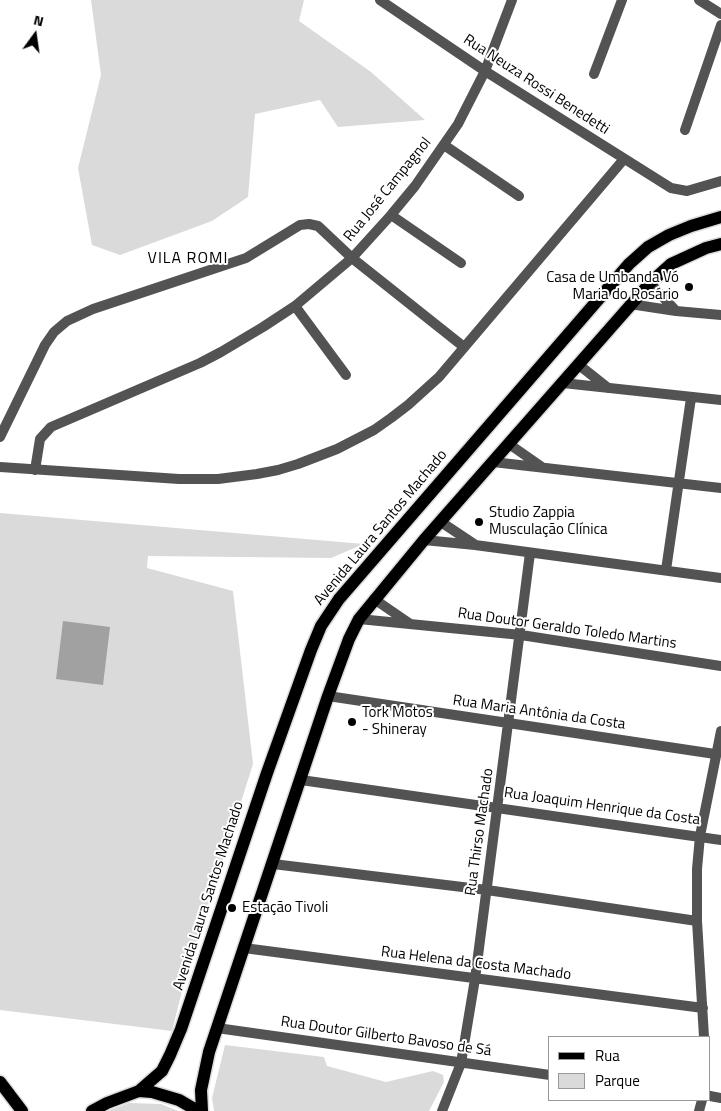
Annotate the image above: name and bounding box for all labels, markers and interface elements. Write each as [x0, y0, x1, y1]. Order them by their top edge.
text: N [31, 9, 46, 31]
north arrow [10, 10, 60, 60]
street label: Rua Neuza Rossi Benedetti [460, 31, 612, 139]
street label: Rua José Campagnol [340, 134, 436, 246]
district label: VILA ROMI [146, 249, 230, 269]
place label: Casa de Umbanda Vó Maria do Rosário [546, 269, 679, 304]
marker: Casa de Umbanda Vó Maria do Rosário [683, 281, 695, 293]
street label: Avenida Laura Santos Machado [311, 447, 451, 609]
place label: Studio Zappia Musculação Clínica [489, 504, 608, 539]
marker: Studio Zappia Musculação Clínica [473, 516, 485, 528]
street label: Rua Doutor Geraldo Toledo Martins [456, 605, 678, 653]
street label: Rua Maria Antônia da Costa [452, 692, 626, 734]
place label: Tork Motos - Shineray [362, 704, 433, 739]
marker: Tork Motos - Shineray [346, 716, 358, 728]
street label: Rua Thirso Machado [462, 767, 498, 897]
street label: Rua Joaquim Henrique da Costa [503, 784, 701, 830]
street label: Avenida Laura Santos Machado [170, 799, 248, 993]
place label: Estação Tivoli [242, 899, 328, 917]
marker: Estação Tivoli [226, 902, 238, 914]
street label: Rua Helena da Costa Machado [380, 943, 572, 985]
street label: Rua Doutor Gilberto Bavoso de Sá [279, 1013, 493, 1061]
legend [548, 1036, 711, 1101]
text: Rua [595, 1044, 620, 1067]
text: Parque [595, 1069, 640, 1092]

